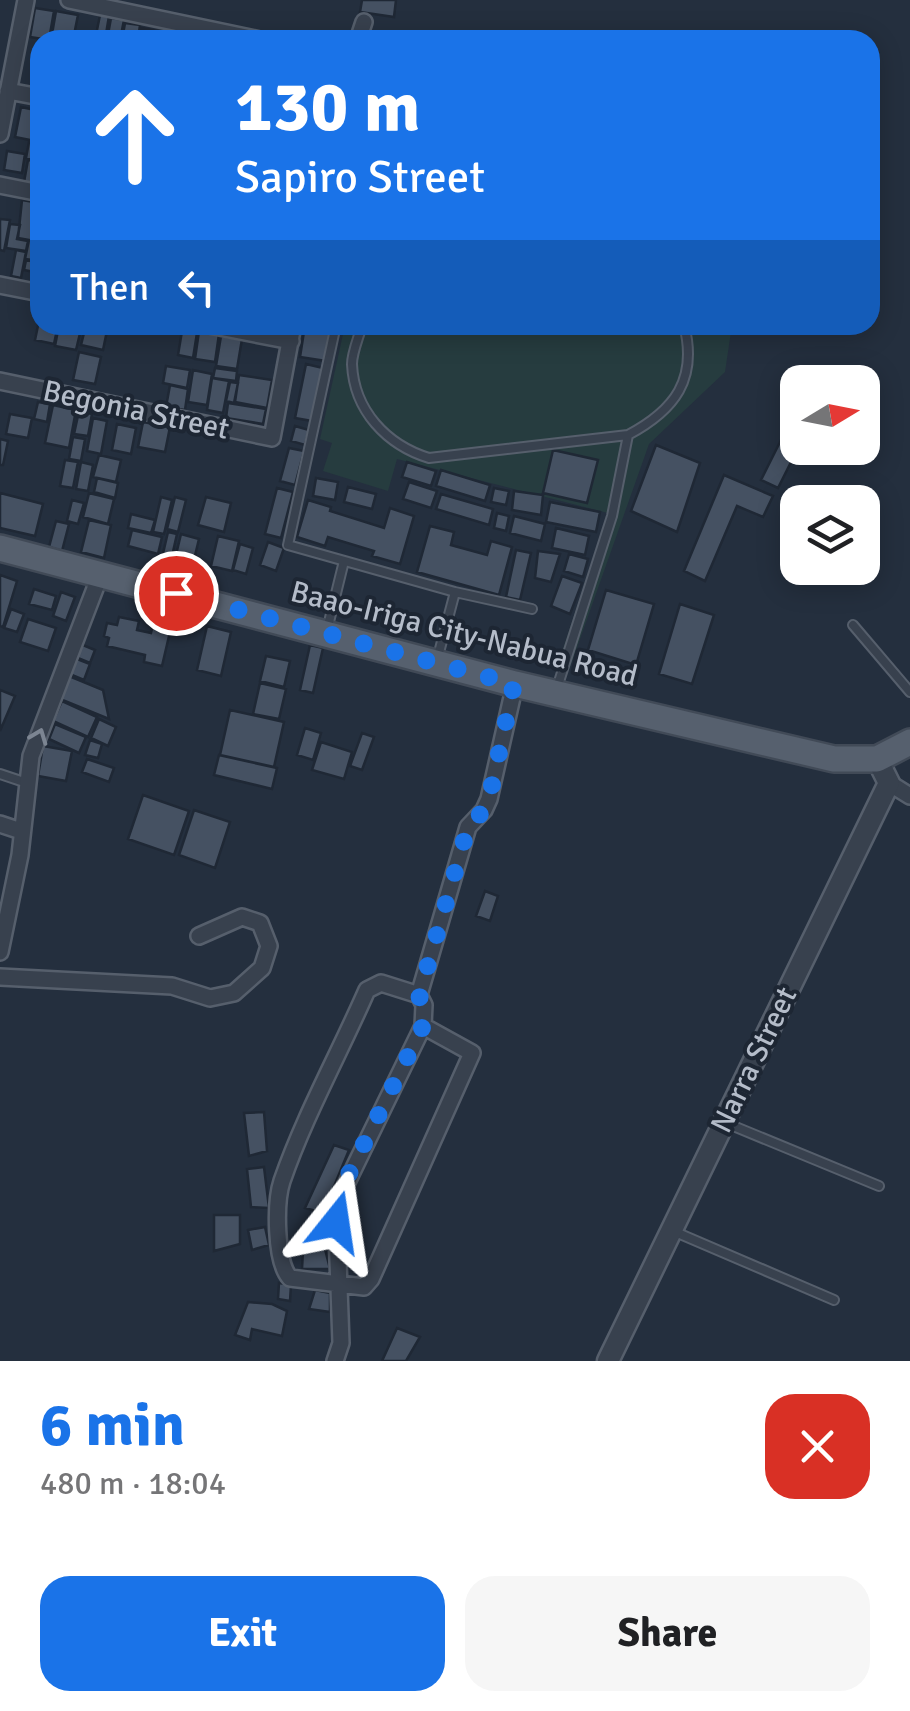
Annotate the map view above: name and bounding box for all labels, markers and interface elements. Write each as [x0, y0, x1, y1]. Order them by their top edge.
text: 130 m [235, 64, 420, 150]
icon: ahead [70, 70, 200, 200]
text: Sapiro Street [235, 150, 485, 205]
icon: left [169, 260, 224, 315]
text: Then [70, 264, 149, 311]
north arrow [780, 365, 880, 465]
map controls [780, 365, 880, 585]
street label: Begonia Street [40, 372, 232, 448]
button: layers [780, 485, 880, 585]
pin [134, 551, 219, 636]
icon: arrive [149, 566, 204, 621]
street label: Baao-Iriga City-Nabua Road [287, 573, 641, 695]
one-way arrow [27, 728, 48, 745]
street label: Narra Street [703, 981, 805, 1139]
position arrow [284, 1170, 388, 1274]
text: 6 min [40, 1389, 185, 1463]
button: close [765, 1394, 870, 1499]
text: 480 m · 18:04 [40, 1464, 226, 1503]
button: Exit [40, 1576, 445, 1691]
button: Share [465, 1576, 870, 1691]

